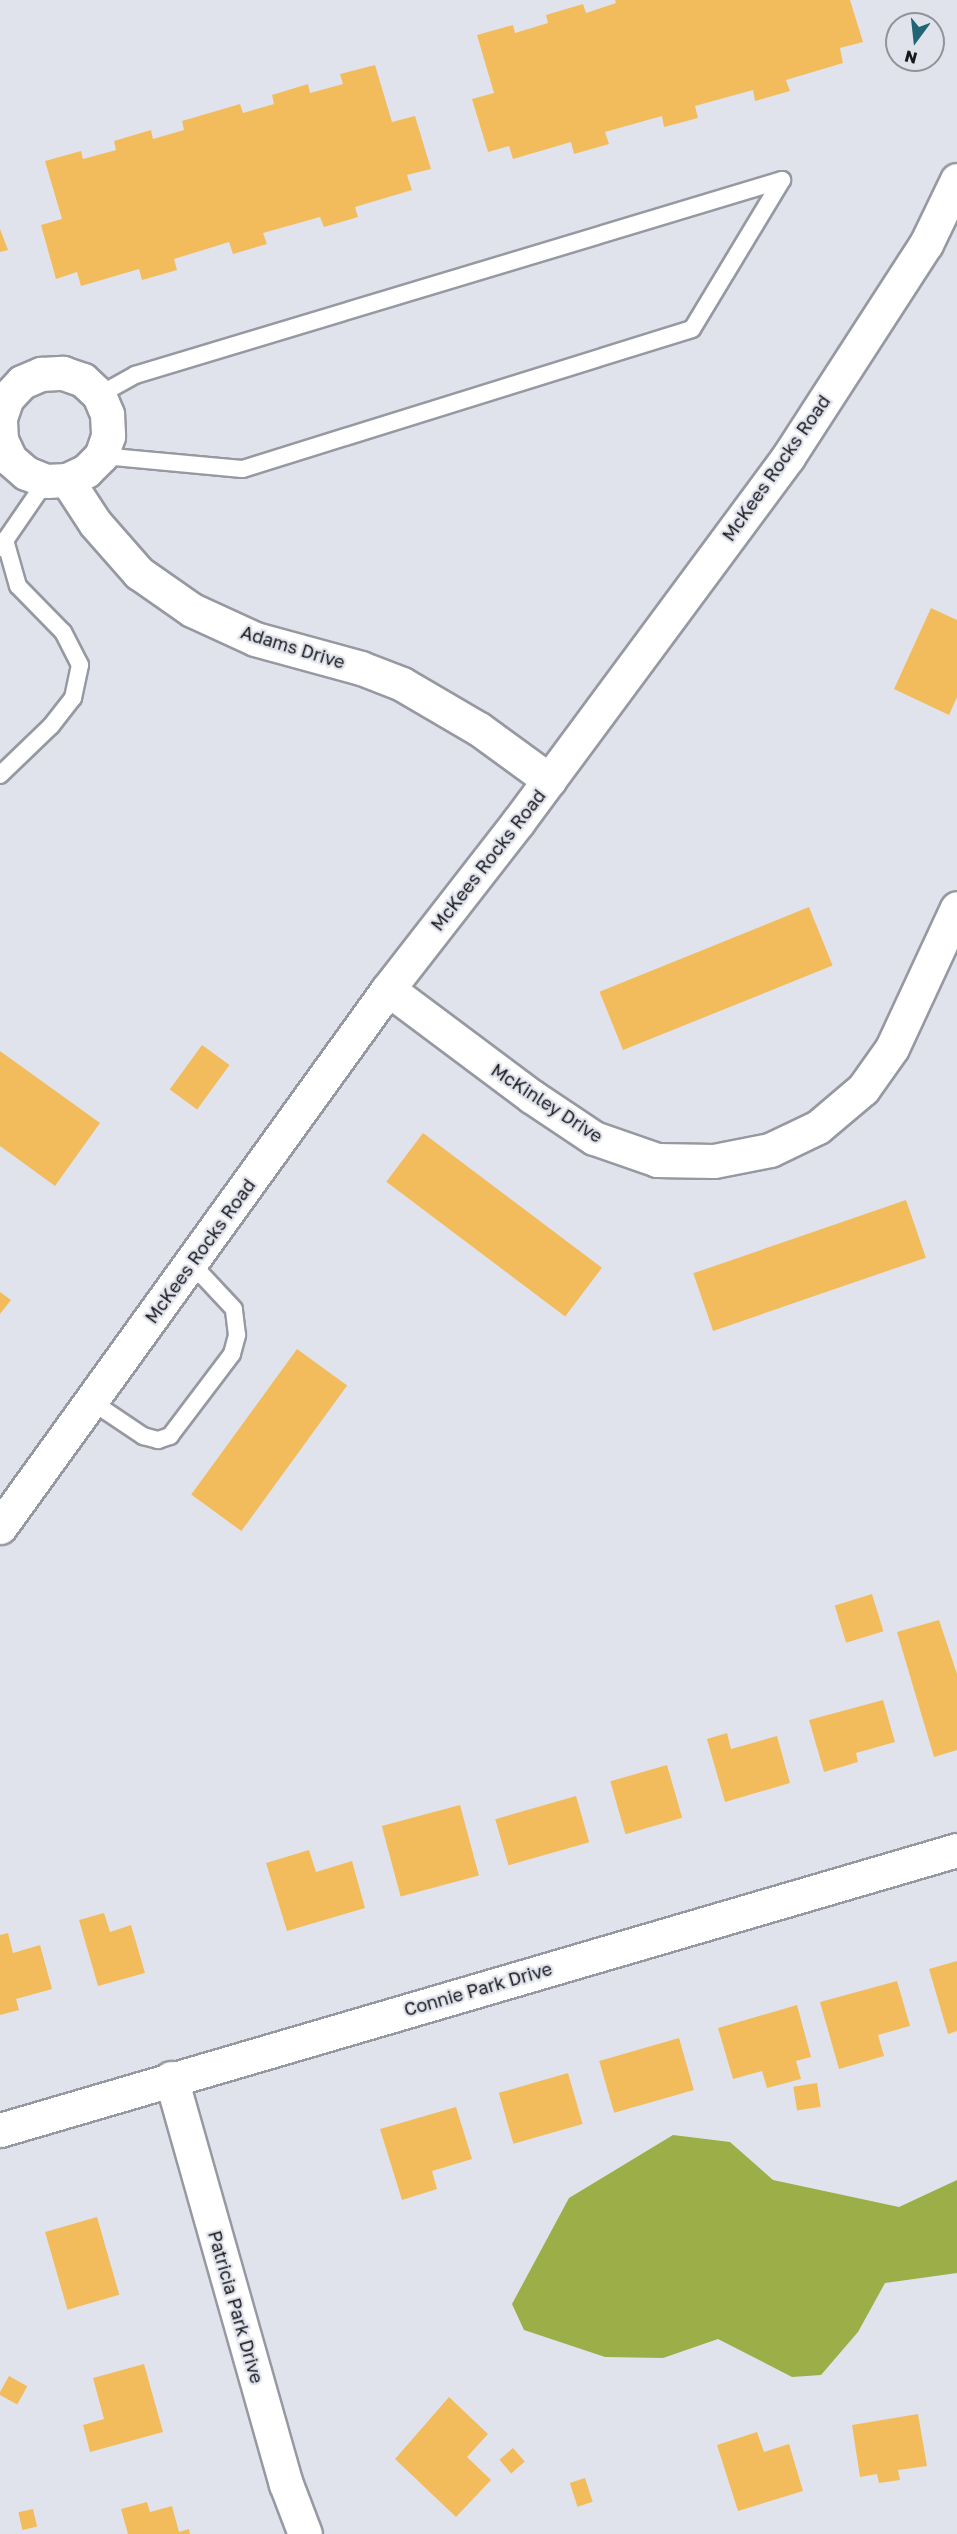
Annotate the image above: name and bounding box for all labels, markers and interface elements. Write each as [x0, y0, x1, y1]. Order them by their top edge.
north arrow [885, 12, 945, 72]
text: N [902, 46, 919, 69]
street label: McKees Rocks Road [717, 391, 835, 545]
street label: Adams Drive [238, 621, 348, 673]
street label: McKees Rocks Road [426, 785, 550, 935]
street label: McKinley Drive [487, 1059, 607, 1147]
street label: McKees Rocks Road [140, 1175, 260, 1327]
street label: Connie Park Drive [401, 1958, 555, 2020]
street label: Patricia Park Drive [204, 2228, 268, 2386]

